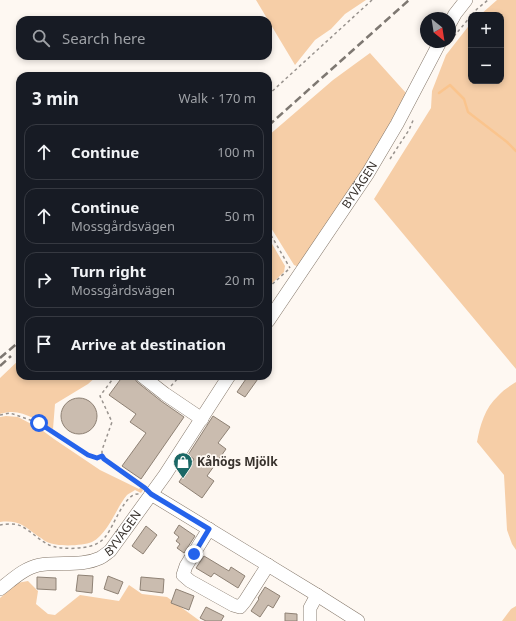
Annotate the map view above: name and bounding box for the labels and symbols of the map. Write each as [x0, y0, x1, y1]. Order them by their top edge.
north arrow [420, 12, 456, 48]
street label: BYVÄGEN [337, 158, 381, 212]
route start [30, 414, 48, 432]
shop icon: Kåhögs Mjölk [172, 451, 194, 479]
place label: Kåhögs Mjölk [197, 453, 278, 470]
street label: BYVÄGEN [101, 506, 145, 560]
route end [185, 545, 203, 563]

